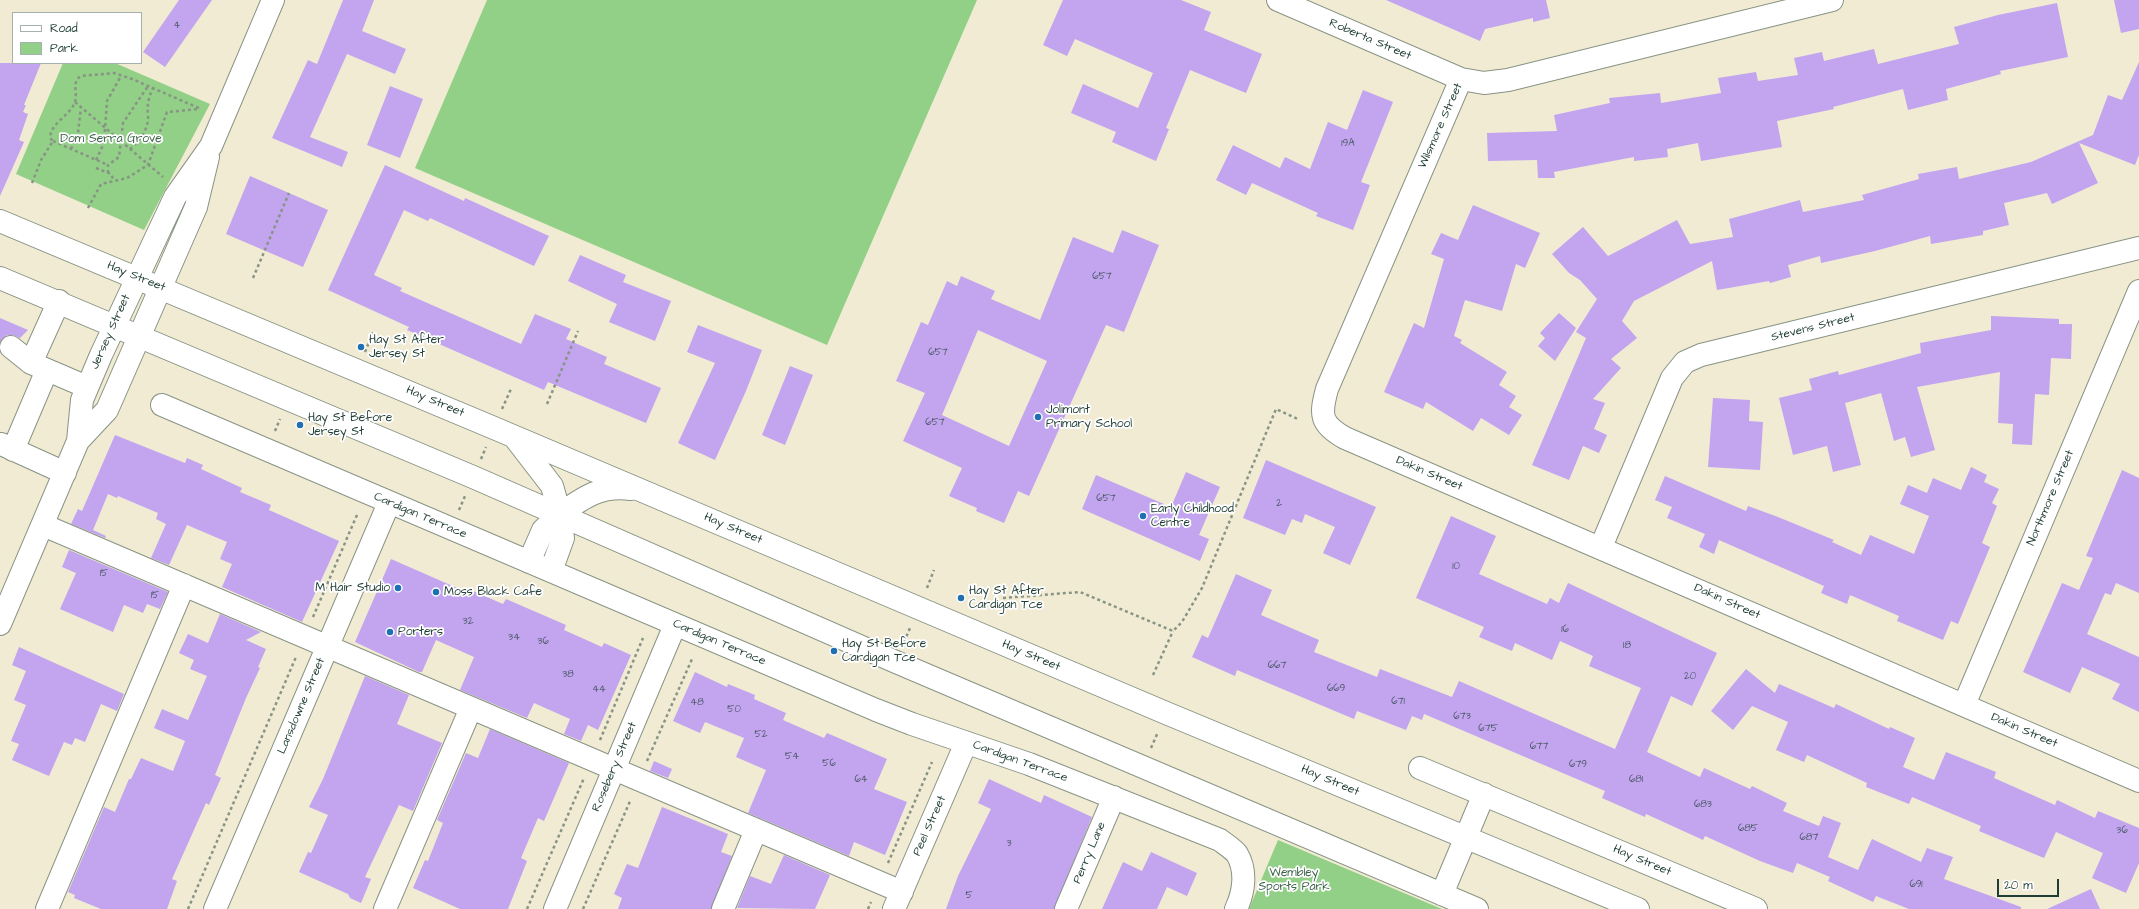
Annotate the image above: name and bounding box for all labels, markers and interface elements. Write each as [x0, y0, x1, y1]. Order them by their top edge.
legend [12, 12, 142, 64]
street label: Roberta Street [1327, 16, 1413, 64]
text: Road [50, 20, 78, 37]
house number: 4 [174, 20, 180, 32]
text: Park [50, 40, 78, 57]
street label: Wilsmore Street [1416, 81, 1466, 171]
park label: Dom Serra Grove [60, 132, 162, 146]
house number: 19A [1341, 138, 1355, 150]
street label: Hay Street [105, 259, 167, 295]
house number: 657 [1092, 271, 1112, 283]
street label: Jersey Street [88, 292, 134, 372]
street label: Stevens Street [1770, 311, 1856, 345]
place label: Hay St After Jersey St [369, 333, 444, 361]
marker: Hay St After Jersey St [356, 342, 366, 352]
house number: 657 [928, 347, 948, 359]
street label: Hay Street [404, 383, 466, 421]
place label: Jolimont Primary School [1046, 403, 1132, 431]
place label: Hay St Before Jersey St [308, 411, 392, 439]
marker: Jolimont Primary School [1033, 412, 1043, 422]
house number: 657 [925, 417, 945, 429]
marker: Hay St Before Jersey St [295, 420, 305, 430]
street label: Northmore Street [2024, 448, 2078, 548]
street label: Dakin Street [1394, 454, 1464, 494]
street label: Cardigan Terrace [371, 490, 469, 542]
house number: 657 [1096, 493, 1116, 505]
house number: 2 [1276, 498, 1282, 510]
place label: Early Childhood Centre [1151, 502, 1234, 530]
street label: Hay Street [702, 510, 764, 548]
marker: Early Childhood Centre [1138, 511, 1148, 521]
house number: 10 [1452, 561, 1460, 573]
house number: 15 [100, 568, 108, 580]
place label: M Hair Studio [315, 581, 390, 595]
street label: Dakin Street [1692, 581, 1762, 623]
marker: M Hair Studio [393, 583, 403, 593]
place label: Hay St After Cardigan Tce [969, 584, 1044, 612]
place label: Moss Black Cafe [444, 585, 542, 599]
marker: Moss Black Cafe [431, 587, 441, 597]
house number: 15 [151, 590, 159, 602]
marker: Hay St After Cardigan Tce [956, 593, 966, 603]
house number: 32 [463, 616, 473, 628]
street label: Cardigan Terrace [670, 617, 768, 669]
house number: 16 [1561, 624, 1569, 636]
place label: Porters [398, 625, 443, 639]
marker: Porters [385, 627, 395, 637]
house number: 34 [508, 632, 520, 644]
house number: 36 [537, 636, 549, 648]
place label: Hay St Before Cardigan Tce [842, 637, 926, 665]
street label: Hay Street [1000, 637, 1062, 675]
house number: 18 [1623, 640, 1631, 652]
marker: Hay St Before Cardigan Tce [829, 646, 839, 656]
street label: Lansdowne Street [275, 656, 329, 756]
house number: 667 [1268, 660, 1286, 672]
house number: 38 [562, 669, 574, 681]
house number: 20 [1684, 671, 1696, 683]
house number: 669 [1327, 683, 1345, 695]
house number: 44 [592, 684, 606, 696]
house number: 671 [1391, 696, 1405, 708]
house number: 48 [690, 697, 704, 709]
house number: 50 [727, 704, 741, 716]
house number: 673 [1453, 711, 1471, 723]
street label: Dakin Street [1989, 711, 2059, 751]
street label: Rosebery Street [590, 720, 640, 814]
house number: 675 [1478, 723, 1498, 735]
house number: 52 [755, 729, 767, 741]
street label: Cardigan Terrace [971, 738, 1069, 786]
house number: 677 [1530, 741, 1548, 753]
house number: 54 [785, 751, 799, 763]
house number: 56 [822, 758, 836, 770]
house number: 679 [1569, 759, 1587, 771]
street label: Hay Street [1299, 762, 1361, 800]
house number: 64 [854, 774, 868, 786]
house number: 681 [1629, 774, 1643, 786]
street label: Peel Street [910, 794, 950, 858]
house number: 683 [1694, 799, 1712, 811]
street label: Perry Lane [1071, 820, 1109, 886]
house number: 685 [1738, 823, 1758, 835]
house number: 36 [2116, 825, 2128, 837]
house number: 687 [1800, 832, 1818, 844]
house number: 3 [1006, 838, 1012, 850]
street label: Hay Street [1611, 842, 1673, 880]
park label: Wembley Sports Park [1258, 866, 1330, 894]
scale bar [1999, 871, 2061, 897]
text: 20 m [2004, 877, 2033, 894]
house number: 691 [1909, 879, 1923, 891]
house number: 5 [965, 890, 973, 902]

